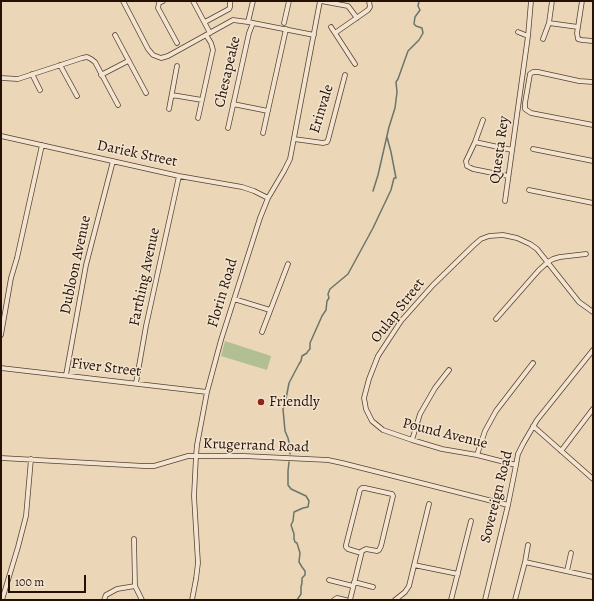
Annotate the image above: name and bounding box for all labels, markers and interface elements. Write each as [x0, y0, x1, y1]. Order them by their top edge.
street label: Chesapeake [211, 35, 245, 109]
street label: Erinvale [306, 82, 338, 136]
street label: Questa Rey [486, 115, 514, 185]
street label: Dariek Street [95, 137, 179, 171]
street label: Dubloon Avenue [57, 214, 95, 316]
street label: Farthing Avenue [126, 226, 164, 328]
street label: Florin Road [204, 256, 242, 330]
street label: Oulap Street [367, 275, 429, 347]
street label: Fiver Street [70, 355, 142, 381]
place label: Friendly [269, 393, 320, 411]
marker: Friendly [256, 397, 266, 407]
street label: Pound Avenue [401, 415, 489, 453]
street label: Krugerrand Road [203, 435, 309, 457]
street label: Sovereign Road [477, 449, 517, 545]
scale bar [10, 567, 88, 593]
text: 100 m [15, 574, 44, 590]

